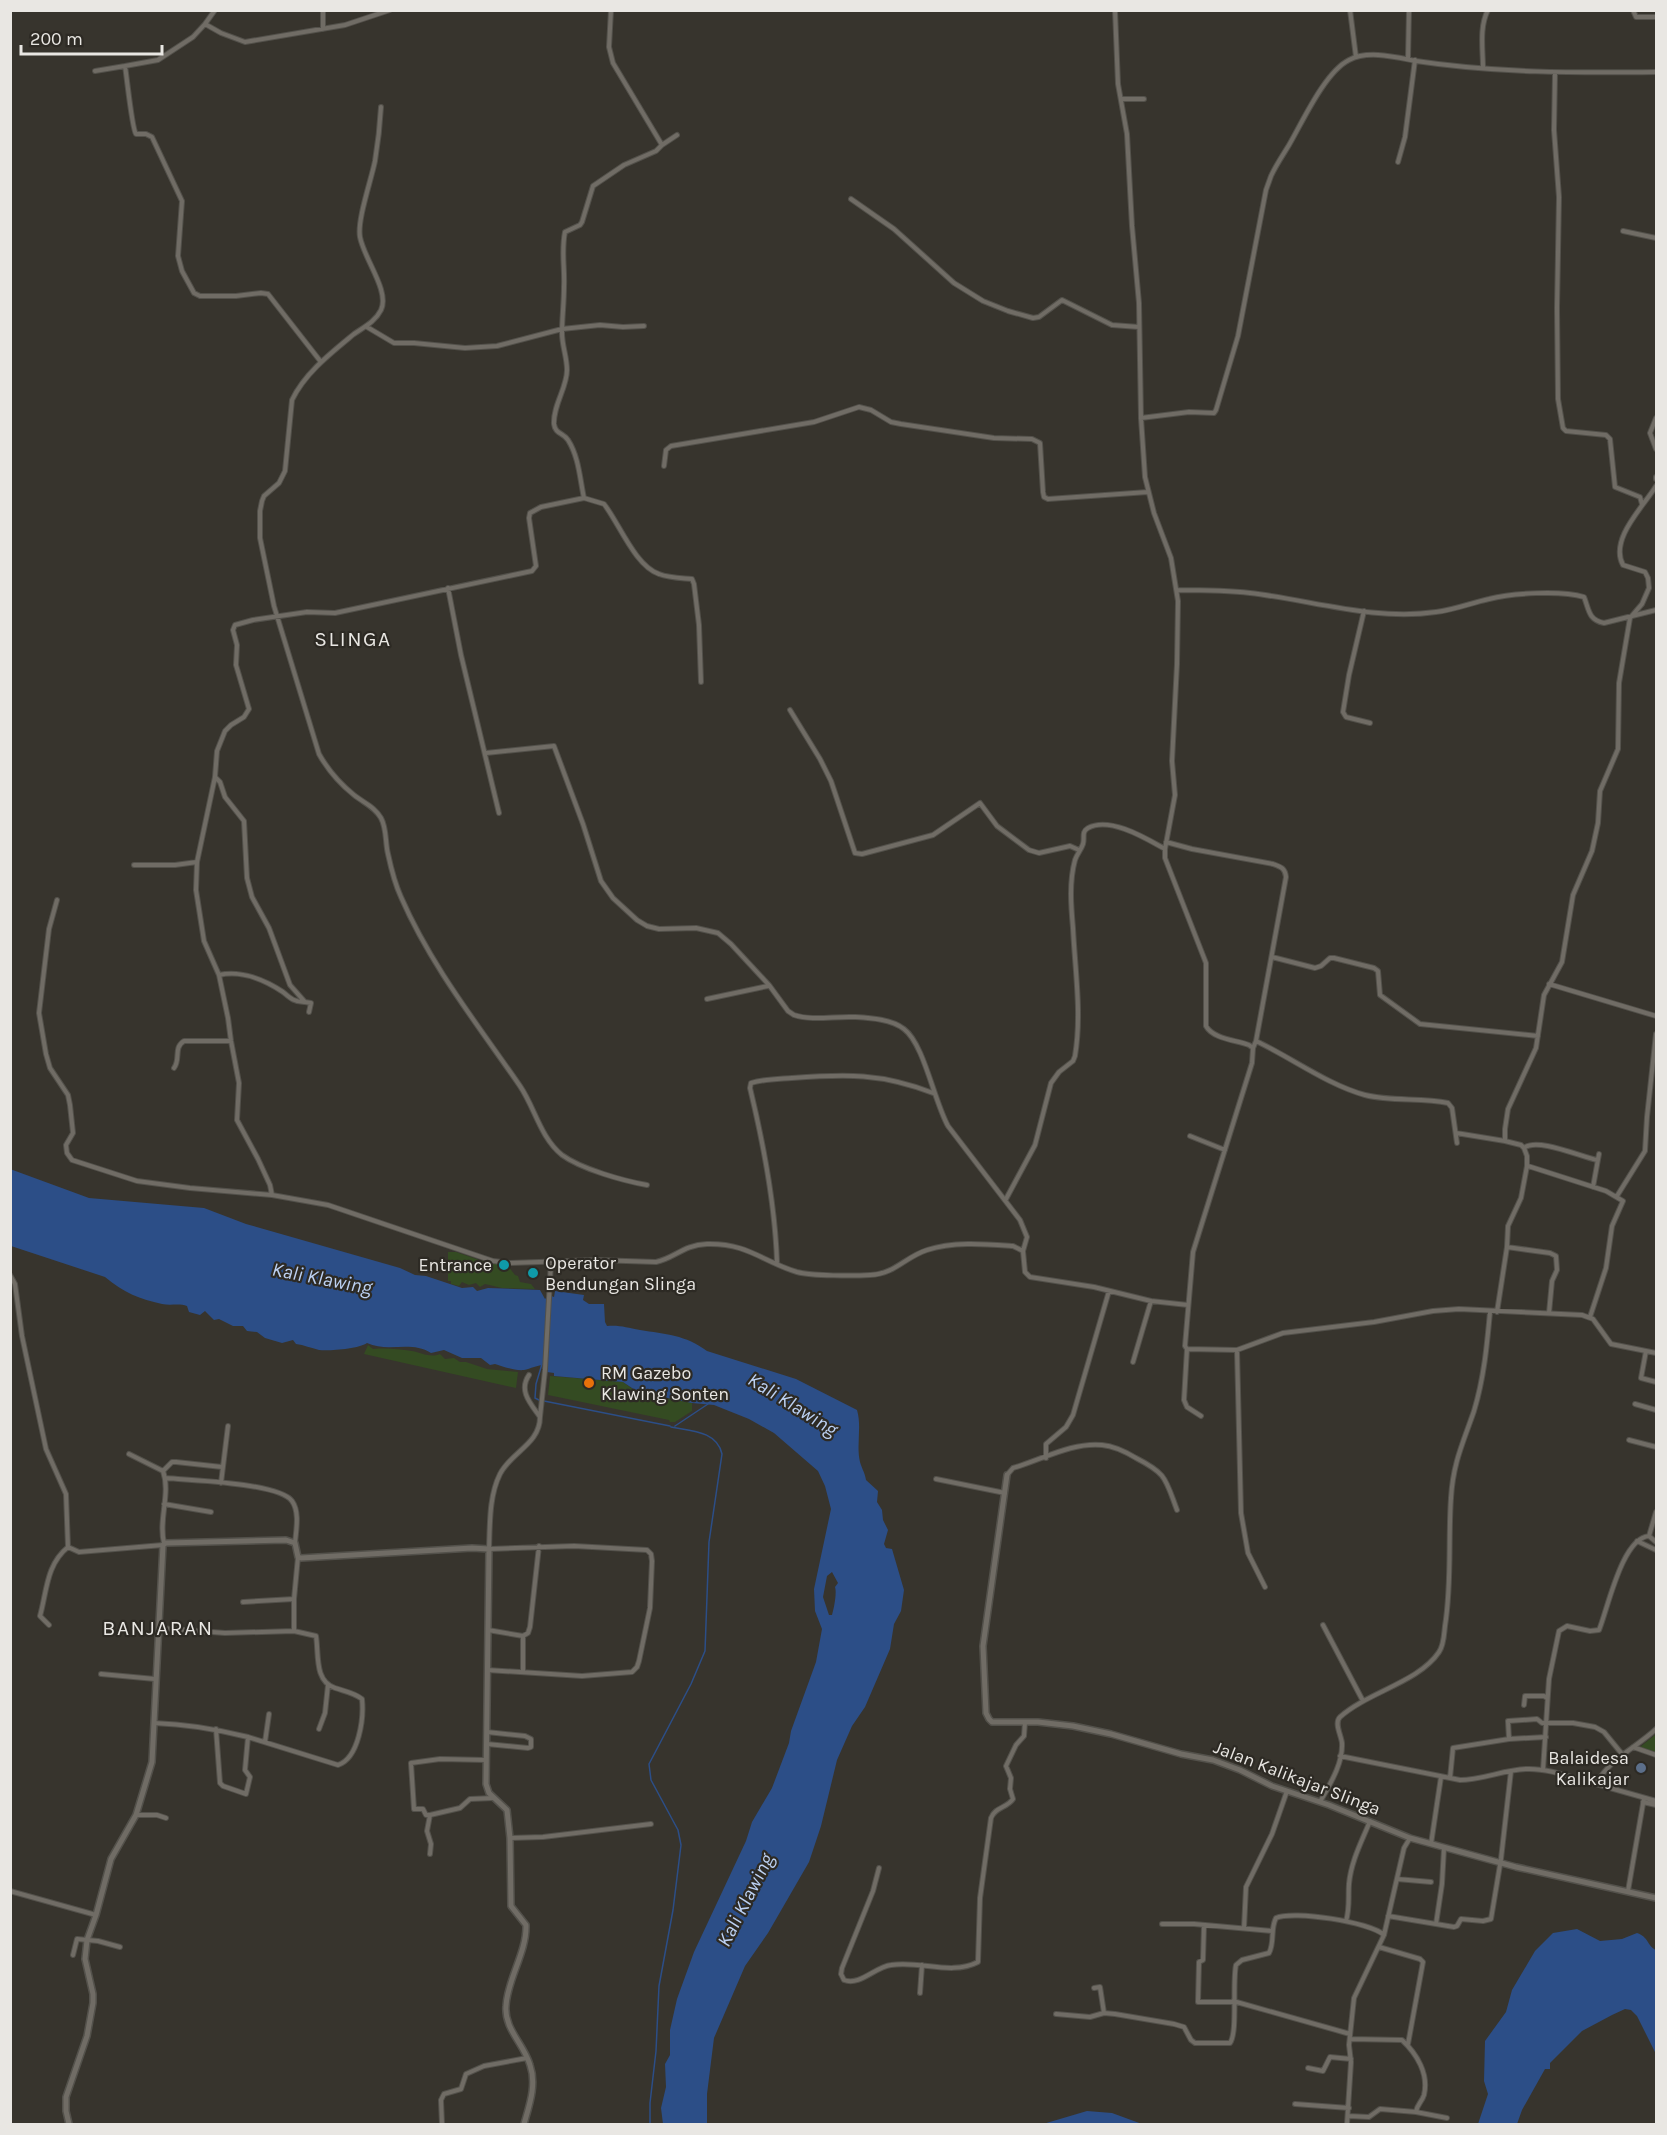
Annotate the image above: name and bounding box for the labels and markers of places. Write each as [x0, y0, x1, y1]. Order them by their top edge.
place label: Operator Bendungan Slinga [545, 1252, 696, 1295]
place label: Entrance [418, 1254, 492, 1276]
marker: Entrance [497, 1258, 511, 1272]
marker: Operator Bendungan Slinga [526, 1266, 540, 1280]
place label: RM Gazebo Klawing Sonten [601, 1362, 729, 1405]
marker: RM Gazebo Klawing Sonten [582, 1376, 596, 1390]
place label: Balaidesa Kalikajar [1548, 1747, 1629, 1790]
marker: Balaidesa Kalikajar [1634, 1761, 1648, 1775]

